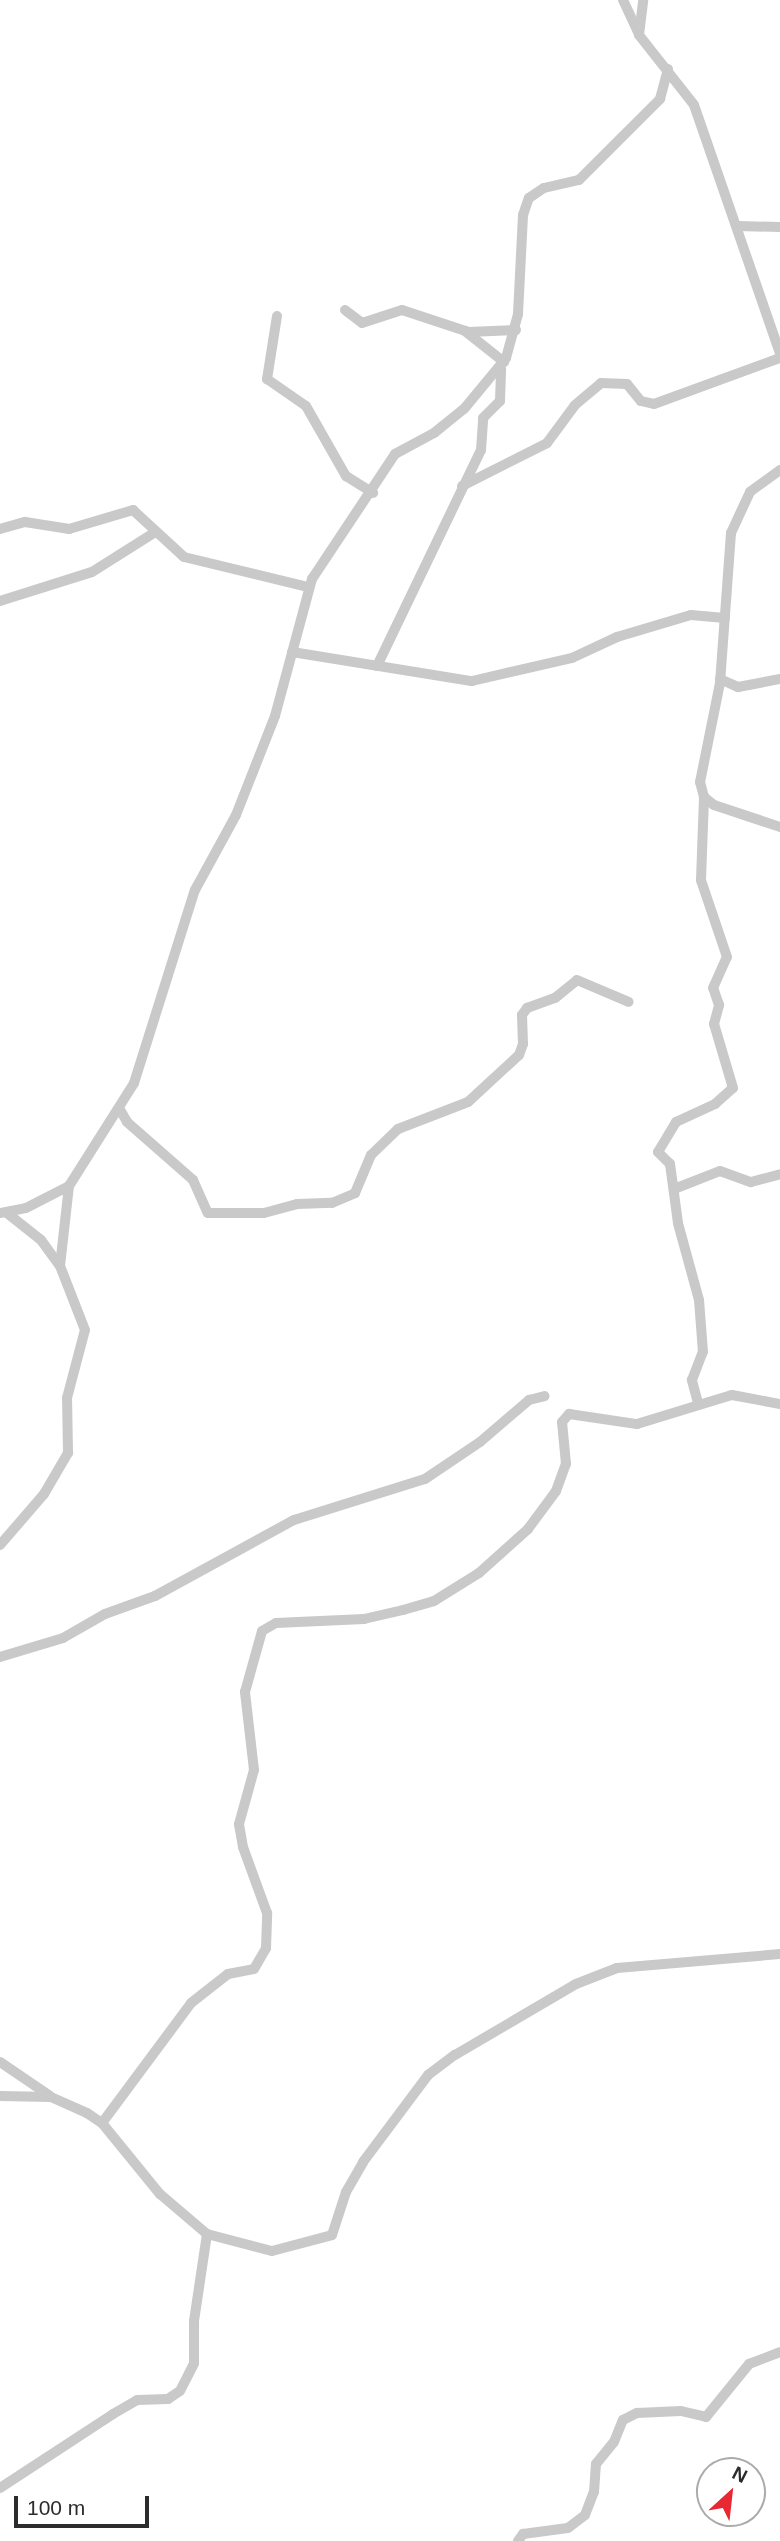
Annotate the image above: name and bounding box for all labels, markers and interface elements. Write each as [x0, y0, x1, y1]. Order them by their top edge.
north arrow [696, 2457, 766, 2527]
text: N [729, 2462, 751, 2487]
scale bar [18, 2482, 152, 2526]
text: 100 m [27, 2496, 85, 2519]

